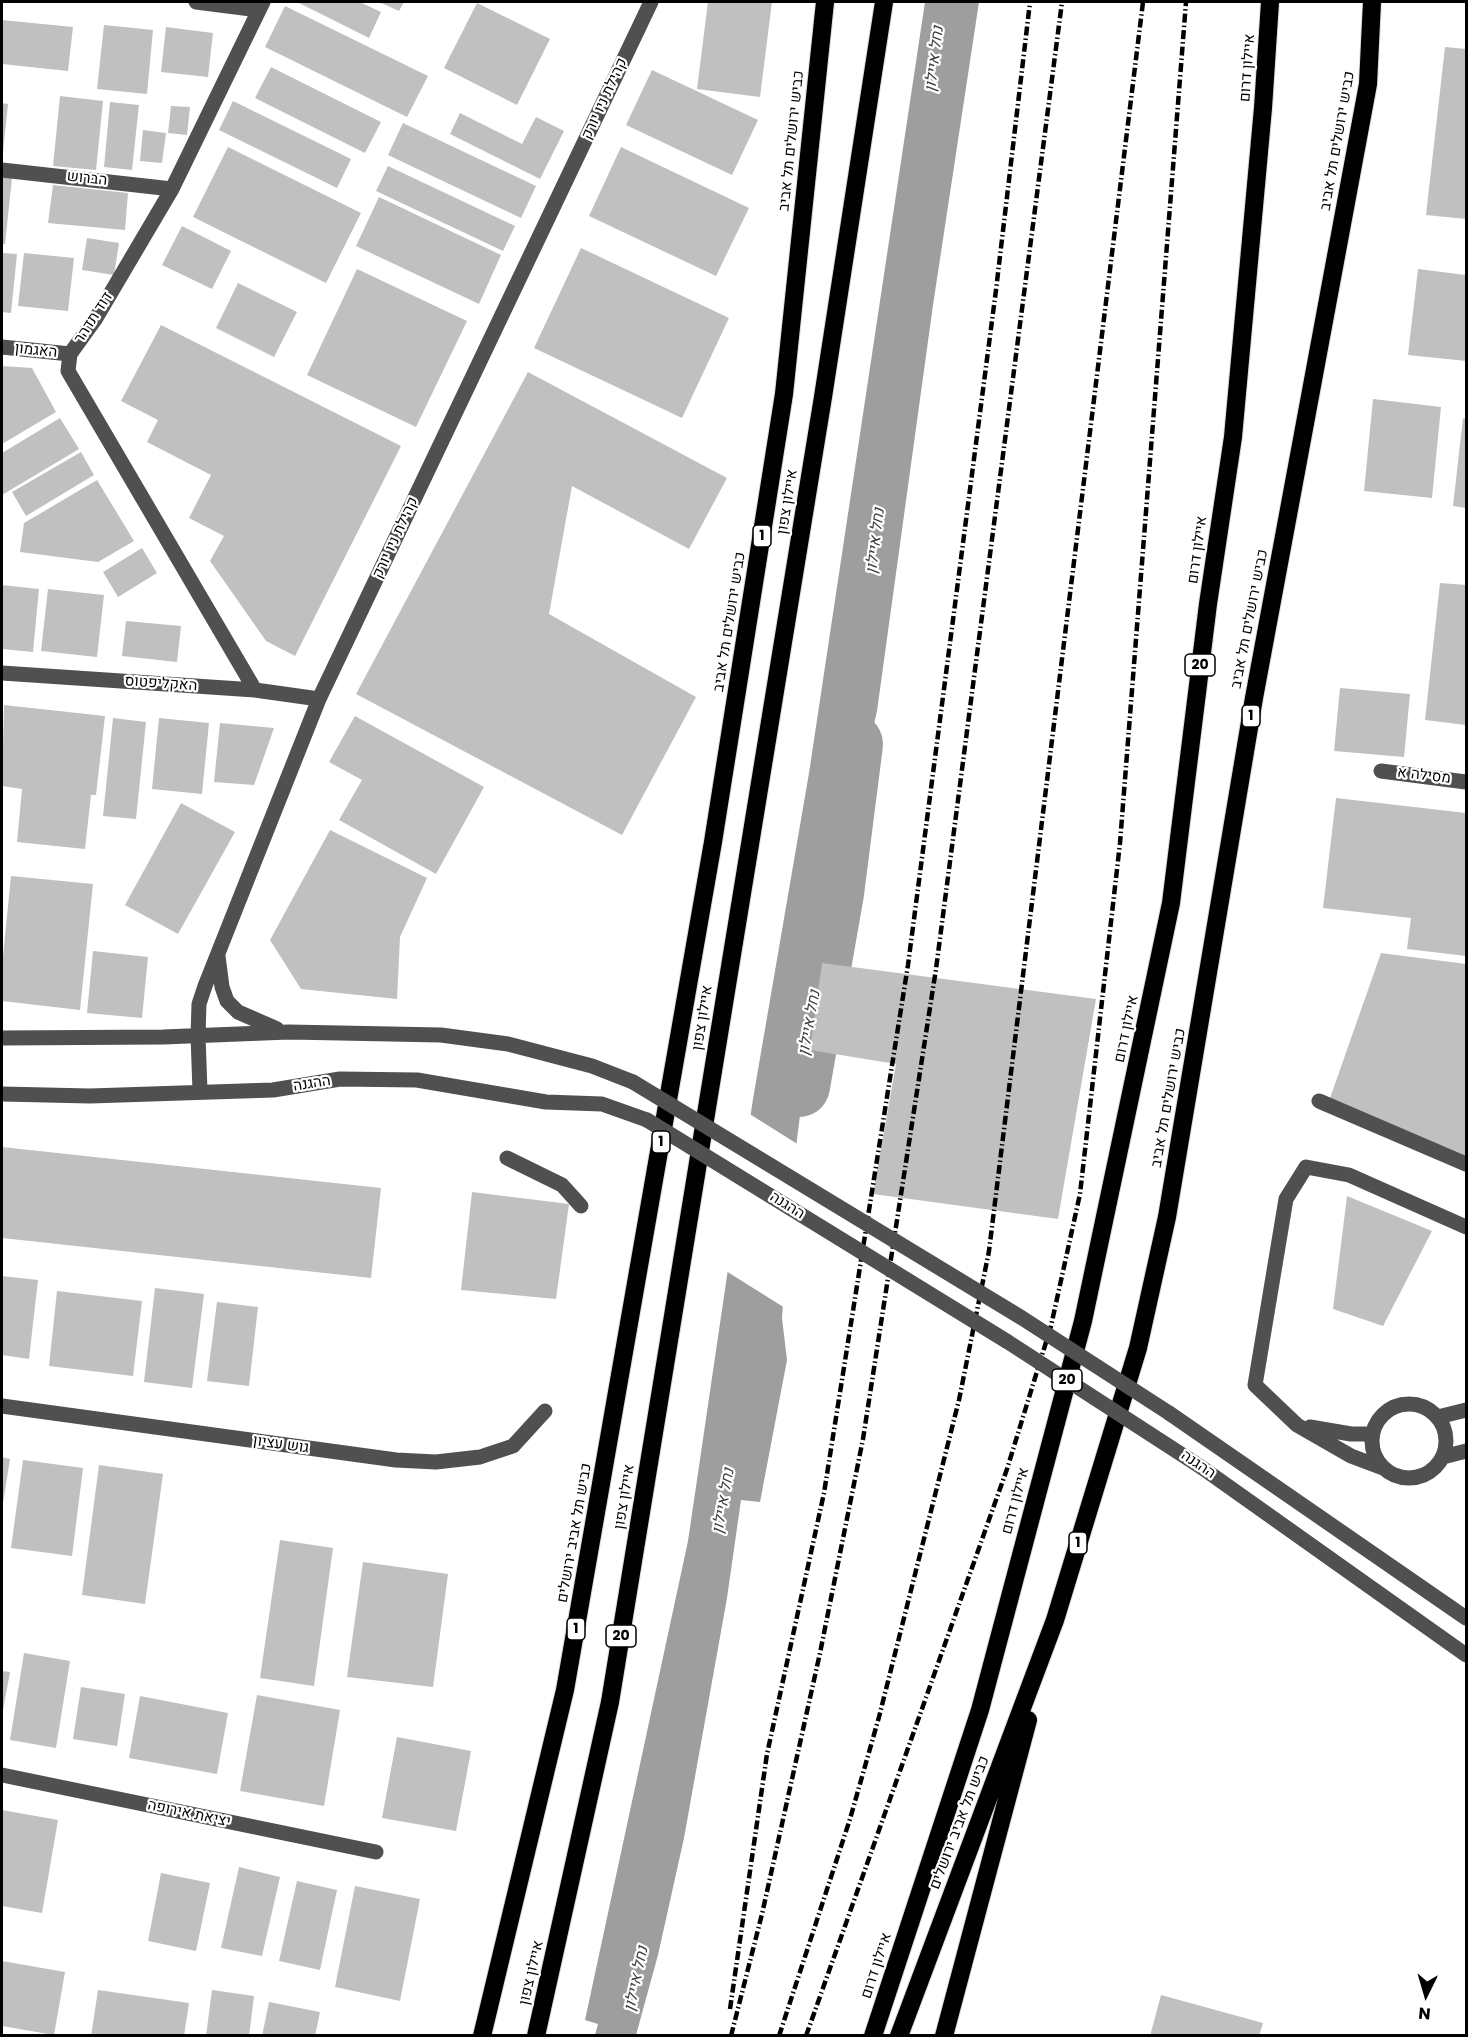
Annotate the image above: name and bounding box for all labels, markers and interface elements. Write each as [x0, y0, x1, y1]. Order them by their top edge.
water label: נחל איילון [921, 25, 949, 93]
street label: איילון דרום [1237, 33, 1259, 103]
street label: קהילת ניו יורק [578, 55, 632, 143]
street label: כביש ירושלים תל אביב [776, 70, 808, 212]
street label: כביש ירושלים תל אביב [1317, 70, 1359, 212]
street label: הברוש [66, 168, 108, 190]
street label: דוד תדהר [71, 289, 117, 347]
street label: האגמון [14, 340, 58, 362]
street label: איילון צפון [774, 468, 802, 536]
street label: קהילת ניו יורק [369, 494, 423, 582]
water label: נחל איילון [862, 507, 890, 575]
street label: איילון דרום [1184, 515, 1212, 585]
road number: 1 [753, 525, 771, 547]
street label: כביש ירושלים תל אביב [1228, 548, 1272, 690]
street label: כביש ירושלים תל אביב [710, 551, 750, 693]
road number: 20 [1185, 654, 1215, 676]
street label: האקליפטוס [124, 672, 198, 696]
road number: 1 [1242, 705, 1260, 727]
street label: מסילה א [1396, 764, 1452, 788]
street label: איילון צפון [689, 984, 717, 1052]
water label: נחל איילון [795, 989, 825, 1057]
street label: איילון דרום [1111, 994, 1143, 1064]
street label: כביש ירושלים תל אביב [1148, 1027, 1190, 1169]
street label: ההגנה [292, 1072, 332, 1096]
road number: 1 [652, 1131, 670, 1153]
street label: ההגנה [766, 1188, 808, 1224]
road number: 20 [1052, 1369, 1082, 1391]
street label: גוש עציון [252, 1432, 310, 1458]
street label: ההגנה [1177, 1447, 1219, 1483]
street label: כביש תל אביב ירושלים [554, 1462, 596, 1604]
street label: איילון צפון [611, 1463, 639, 1531]
street label: איילון דרום [998, 1466, 1034, 1536]
water label: נחל איילון [709, 1467, 739, 1535]
road number: 1 [1069, 1532, 1087, 1554]
road number: 1 [567, 1618, 585, 1640]
road number: 20 [606, 1625, 636, 1647]
street label: כביש תל אביב ירושלים [926, 1754, 994, 1892]
street label: יציאת אירופה [146, 1796, 232, 1832]
street label: איילון דרום [858, 1931, 896, 2001]
street label: איילון צפון [516, 1939, 548, 2007]
water label: נחל איילון [621, 1945, 653, 2013]
north arrow [1396, 1965, 1456, 2025]
text: N [1417, 2001, 1431, 2025]

